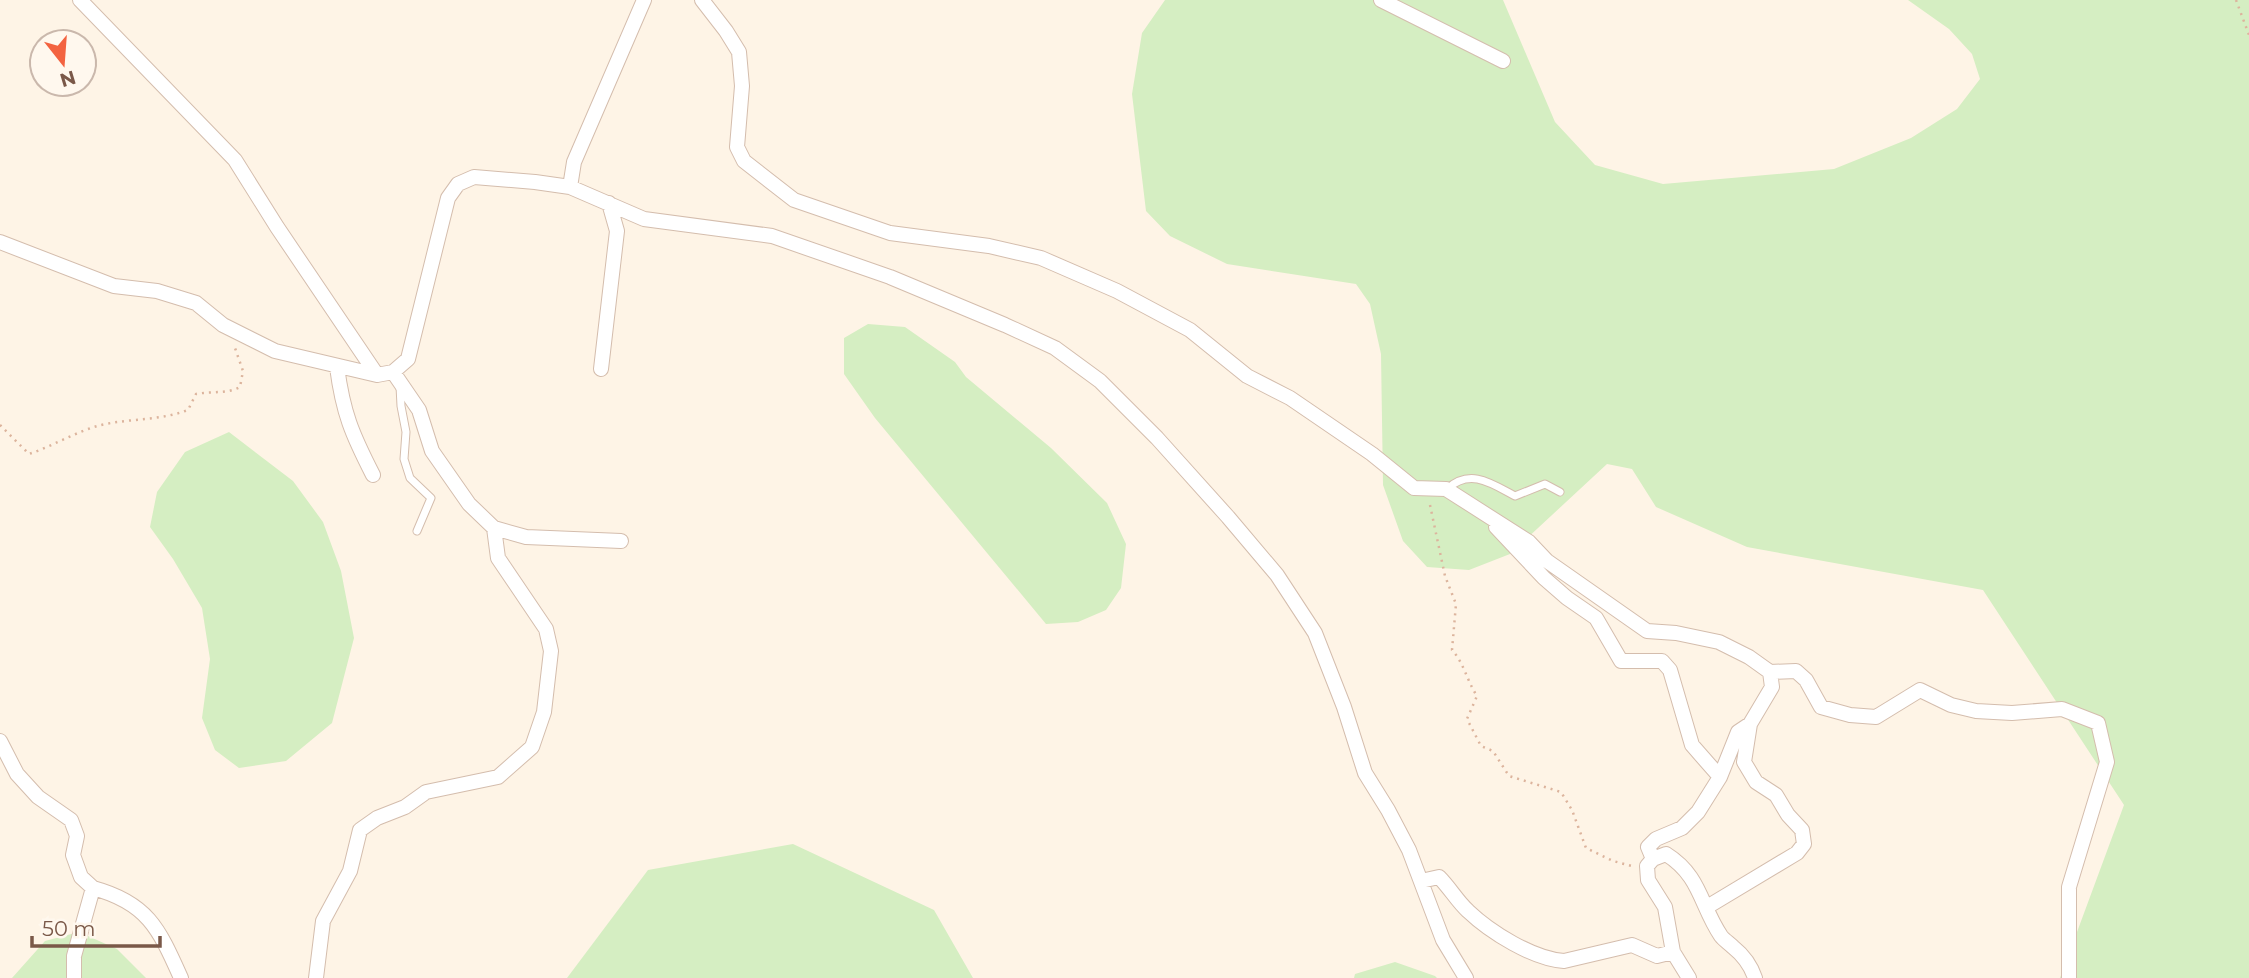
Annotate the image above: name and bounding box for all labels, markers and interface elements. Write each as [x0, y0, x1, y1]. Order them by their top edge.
north arrow [28, 28, 98, 98]
text: N [57, 66, 79, 92]
scale bar [32, 904, 159, 948]
text: 50 m [42, 916, 96, 941]

